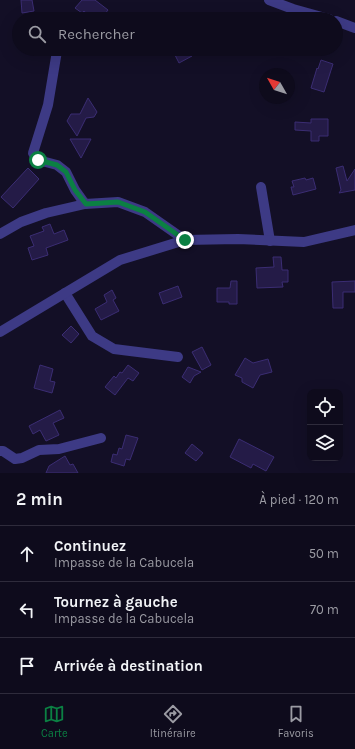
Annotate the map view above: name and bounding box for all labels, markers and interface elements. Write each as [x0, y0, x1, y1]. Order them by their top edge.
search box [12, 12, 343, 56]
icon: search [26, 23, 48, 45]
text: Rechercher [58, 25, 135, 43]
north arrow [259, 68, 295, 104]
route start [29, 151, 47, 169]
route end [176, 231, 194, 249]
map controls [307, 389, 343, 461]
button: locate [307, 389, 343, 425]
button: layers [307, 425, 343, 461]
text: 2 min [16, 489, 63, 509]
text: À pied · 120 m [259, 492, 339, 507]
text: Continuez [54, 537, 126, 555]
icon: ahead [16, 543, 38, 565]
text: 50 m [309, 546, 339, 561]
text: Impasse de la Cabucela [54, 555, 194, 570]
text: Tournez à gauche [54, 593, 178, 611]
icon: left [16, 599, 38, 621]
text: 70 m [310, 602, 339, 617]
text: Impasse de la Cabucela [54, 611, 194, 626]
icon: arrive [16, 655, 38, 677]
text: Arrivée à destination [54, 657, 203, 675]
tab: Carte [41, 703, 68, 740]
tab: Itinéraire [150, 703, 196, 740]
tab: Favoris [278, 703, 314, 740]

